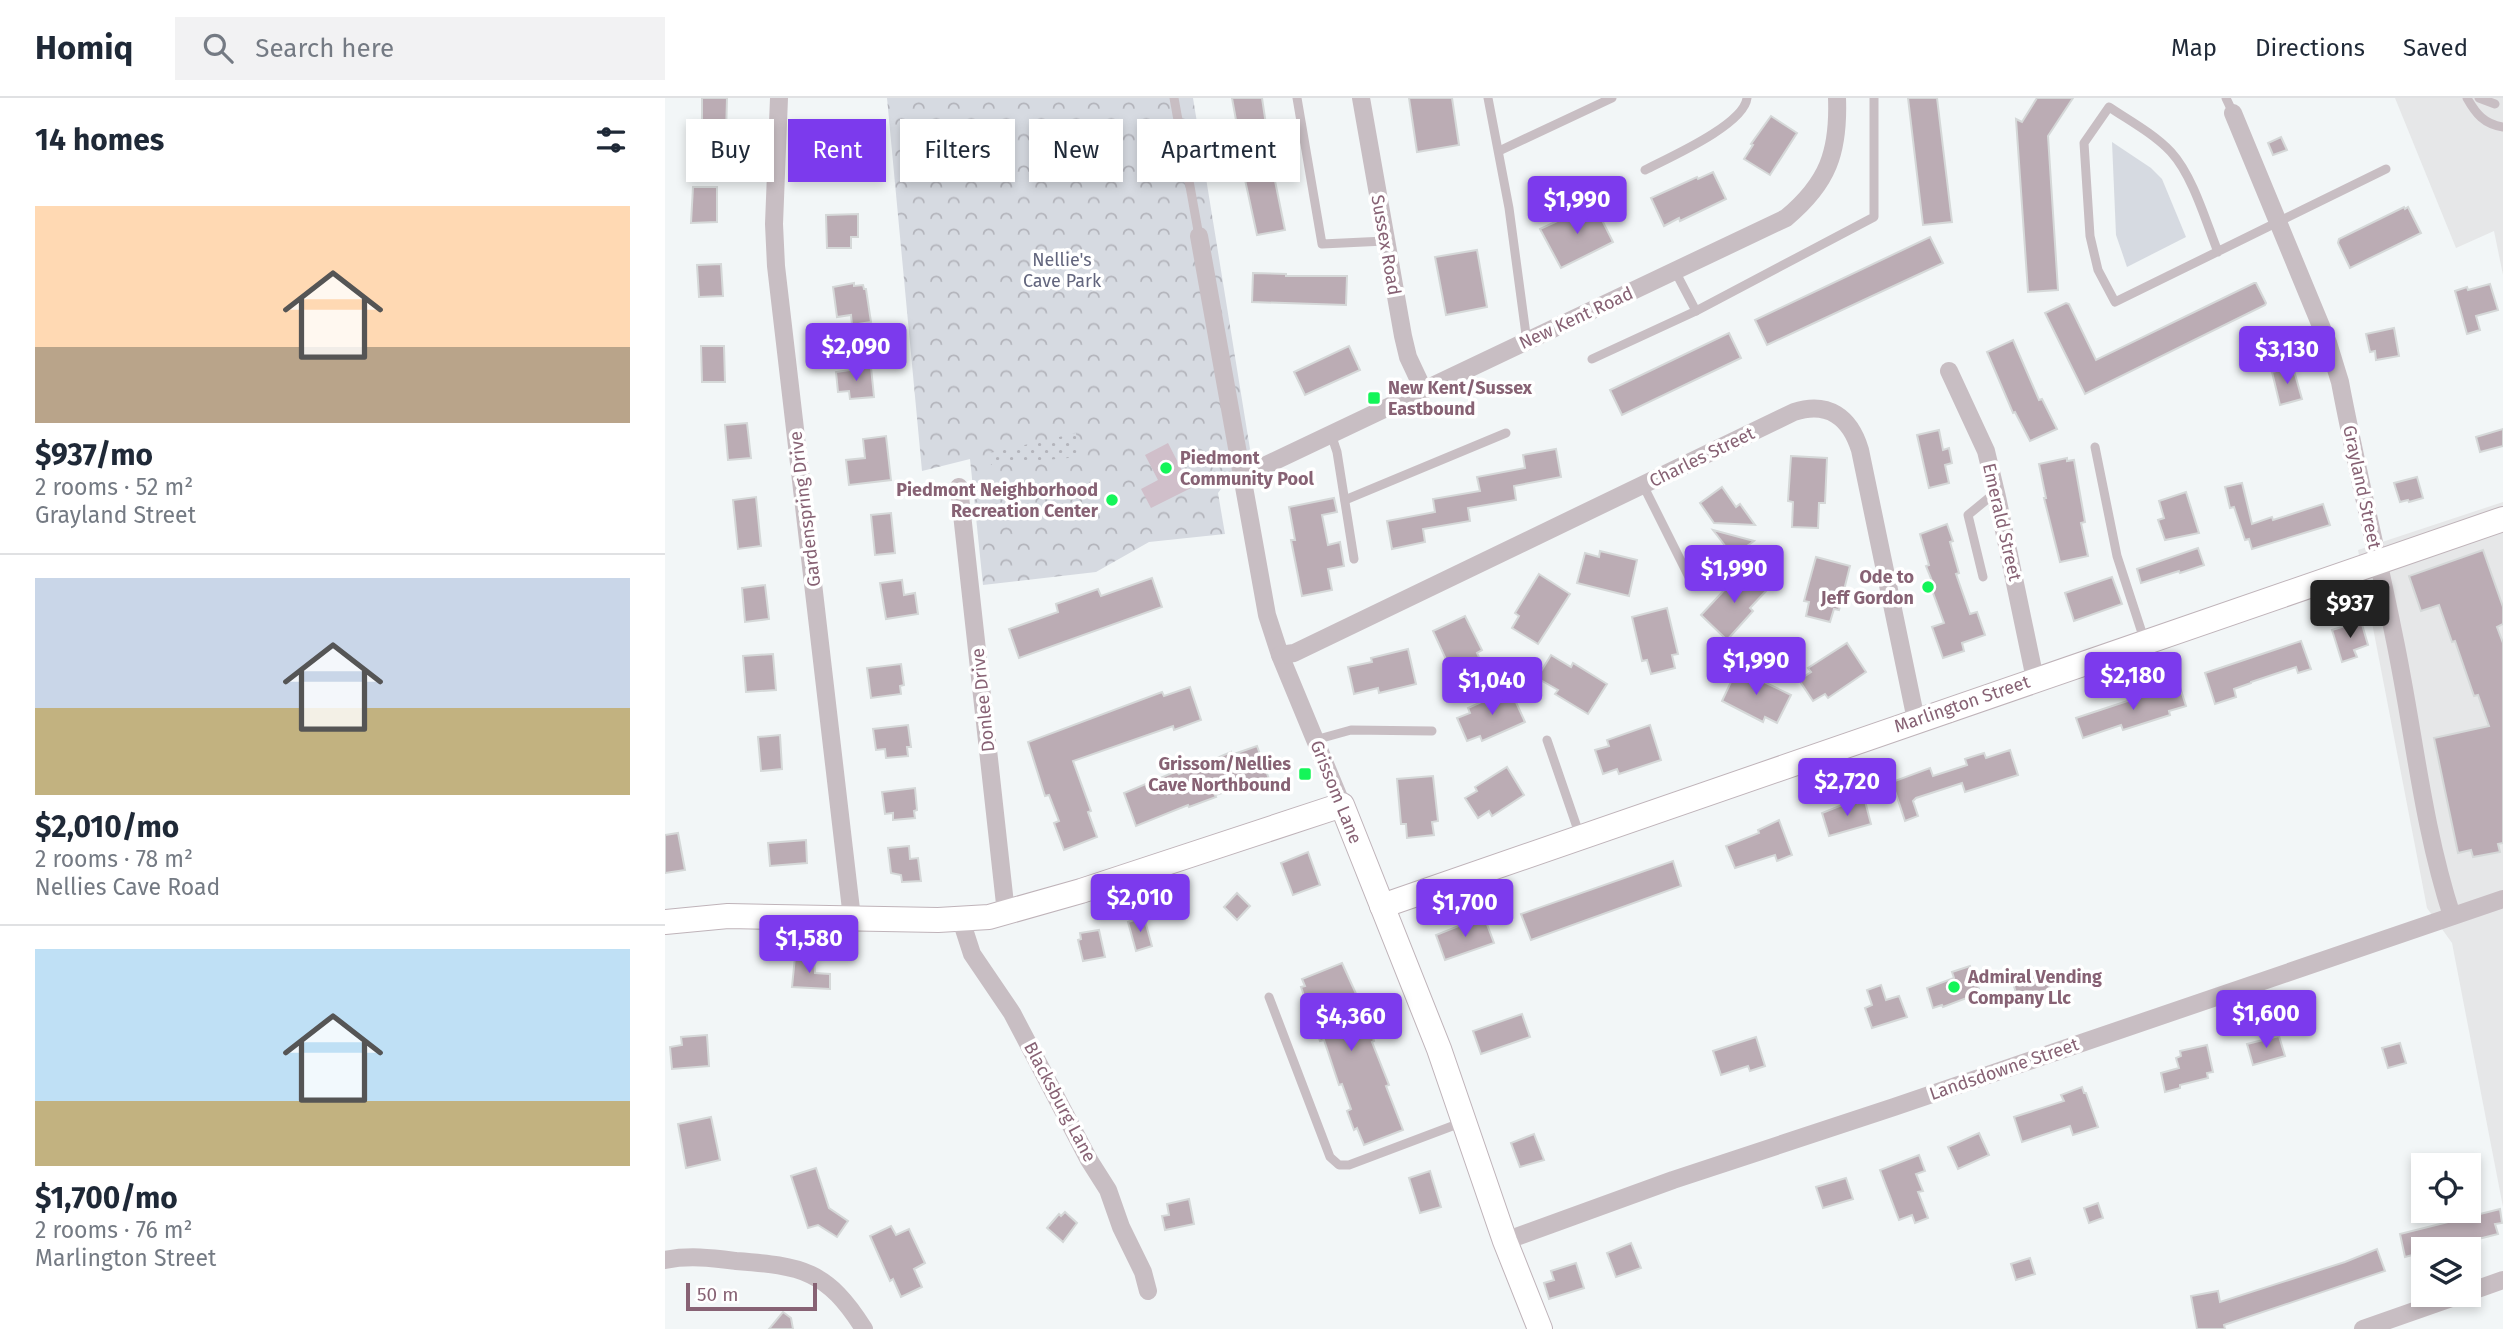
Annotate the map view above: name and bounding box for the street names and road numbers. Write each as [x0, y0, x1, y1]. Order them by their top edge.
street label: Sussex Road [1366, 193, 1406, 297]
street label: New Kent Road [1515, 282, 1637, 354]
street label: Charles Street [1646, 422, 1759, 492]
street label: Grayland Street [2338, 423, 2386, 551]
street label: Gardenspring Drive [785, 430, 825, 588]
street label: Emerald Street [1978, 461, 2026, 584]
street label: Donlee Drive [967, 647, 999, 753]
street label: Marlington Street [1891, 670, 2033, 738]
street label: Grissom Lane [1305, 737, 1367, 847]
street label: Landsdowne Street [1926, 1033, 2082, 1105]
street label: Blacksburg Lane [1019, 1038, 1101, 1166]

